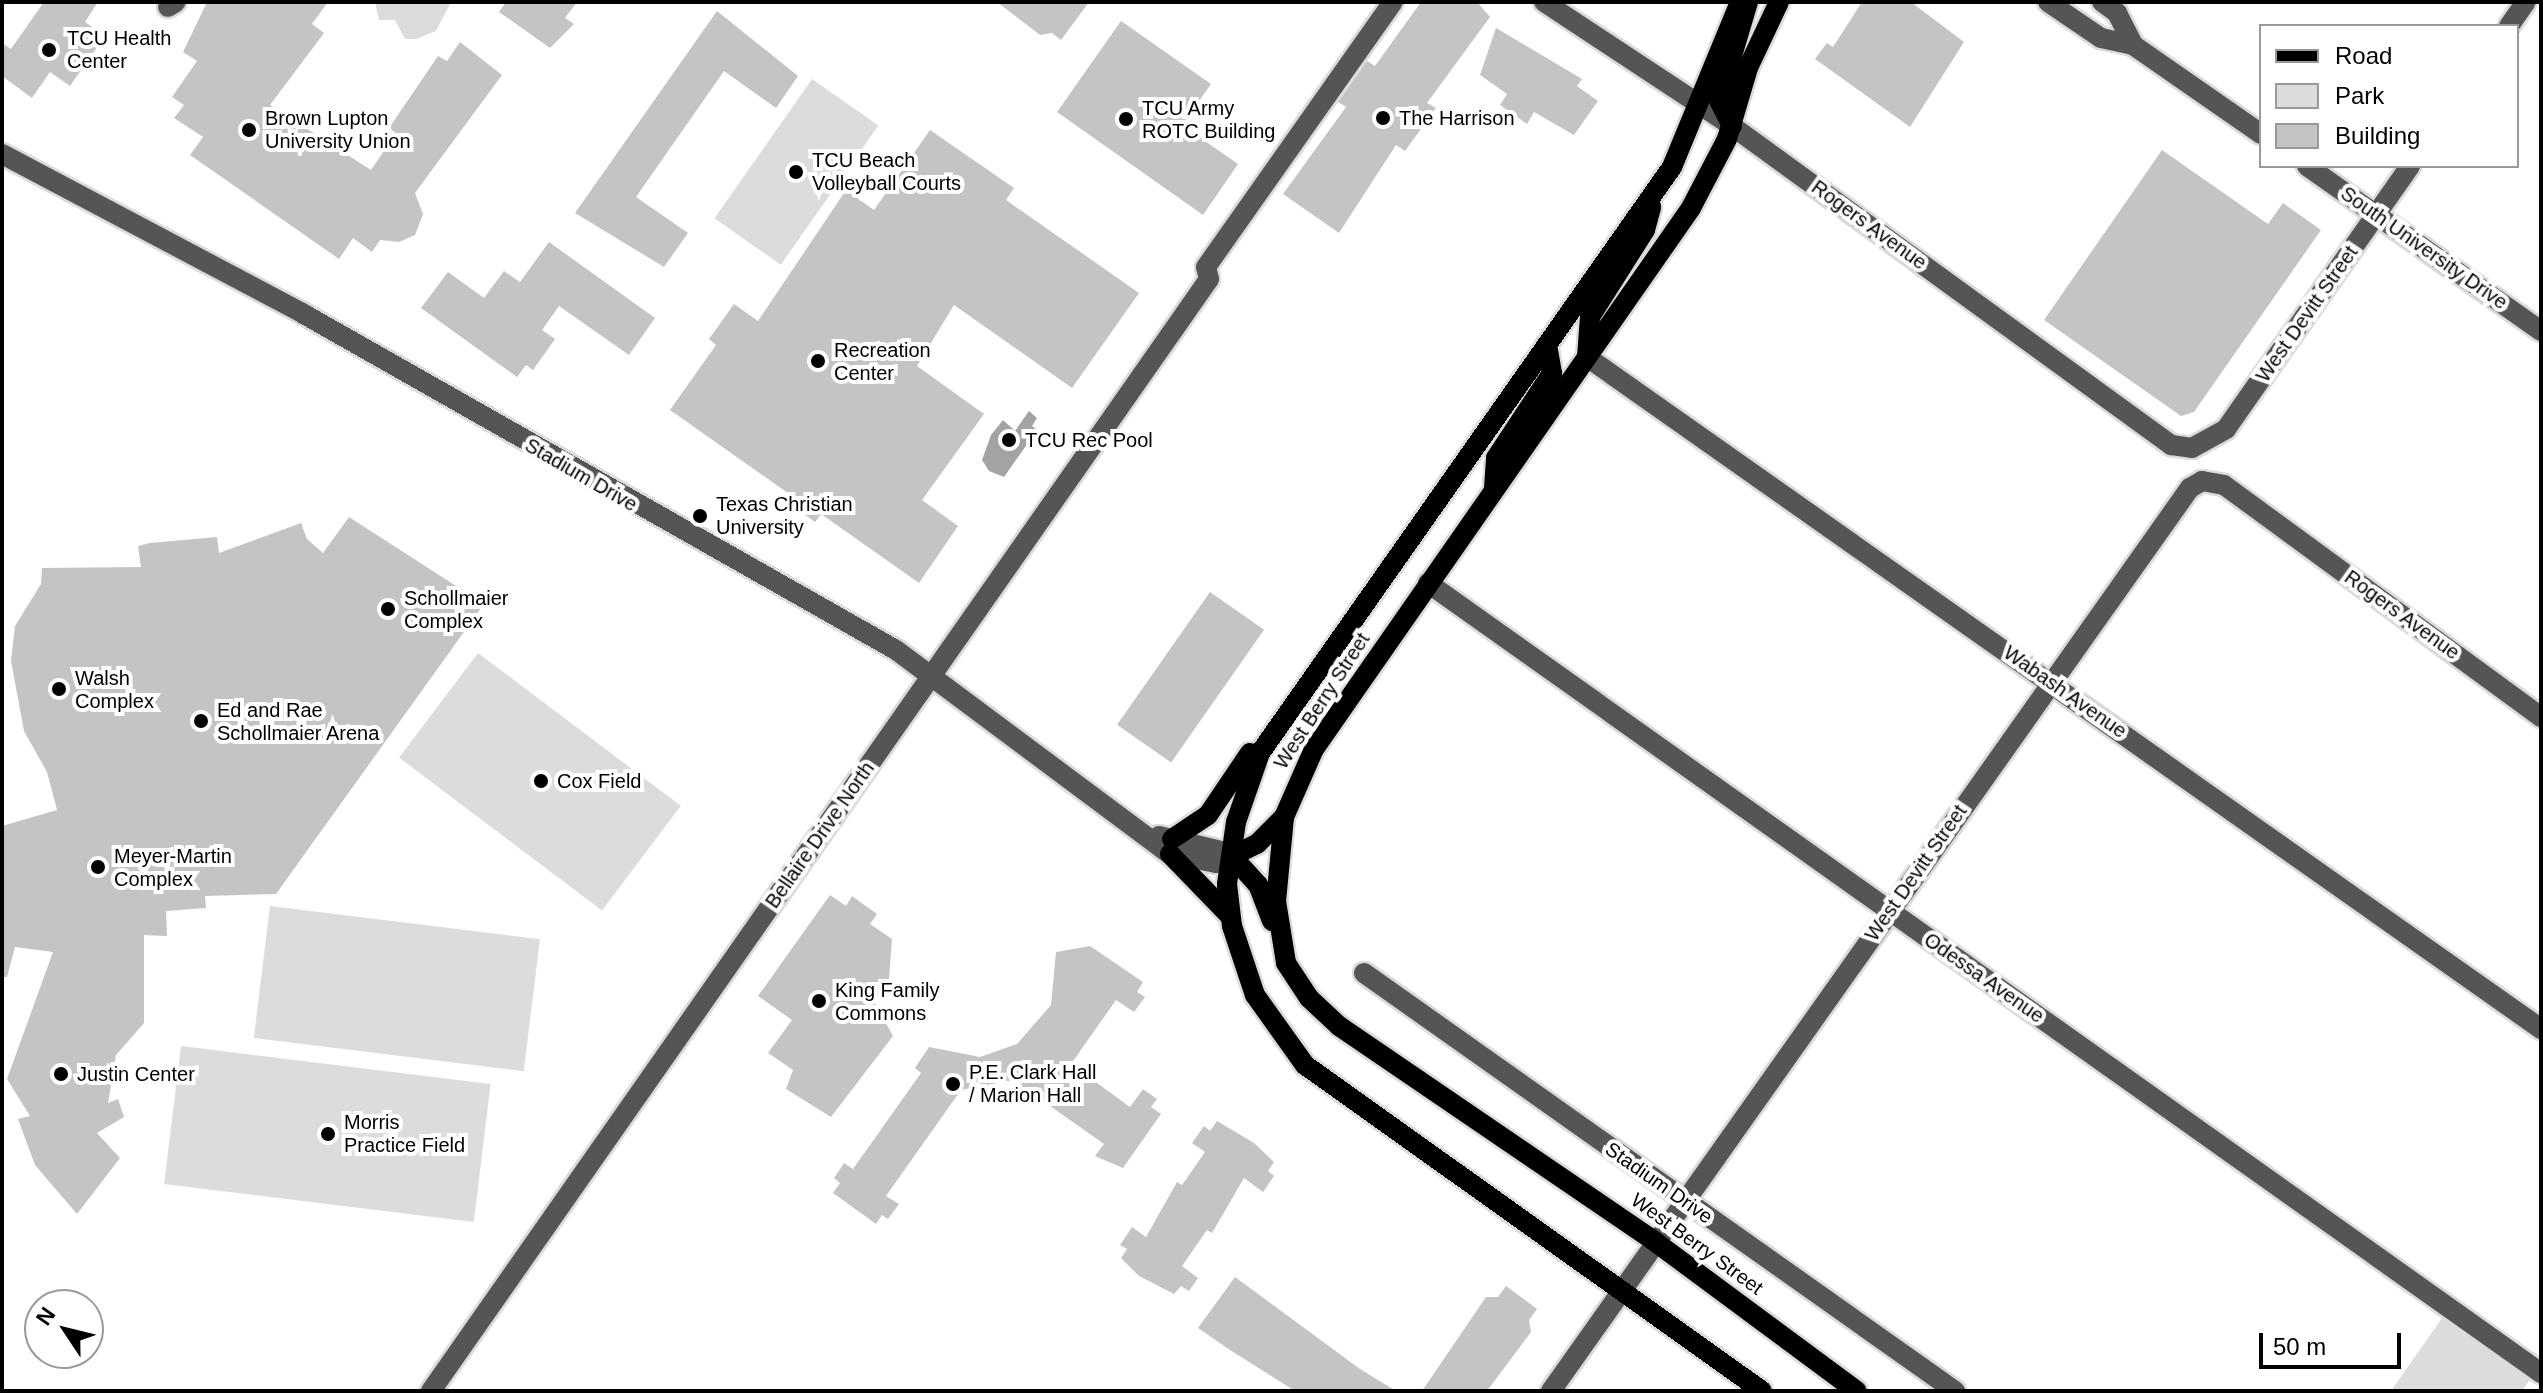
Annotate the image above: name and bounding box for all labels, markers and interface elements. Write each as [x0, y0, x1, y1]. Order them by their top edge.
legend [2259, 24, 2519, 168]
place label: TCU Health Center [67, 26, 171, 73]
marker: TCU Health Center [38, 39, 60, 61]
text: Road [2335, 42, 2392, 69]
text: Park [2335, 82, 2384, 109]
place label: TCU Army ROTC Building [1142, 96, 1275, 143]
place label: Brown Lupton University Union [265, 106, 411, 153]
place label: The Harrison [1399, 106, 1515, 130]
marker: The Harrison [1374, 109, 1392, 127]
marker: TCU Army ROTC Building [1117, 110, 1135, 128]
marker: Brown Lupton University Union [240, 121, 258, 139]
text: Building [2335, 122, 2420, 149]
place label: TCU Beach Volleyball Courts [812, 148, 961, 195]
marker: TCU Beach Volleyball Courts [787, 163, 805, 181]
street label: Rogers Avenue [1806, 175, 1932, 275]
street label: South University Drive [2336, 181, 2512, 315]
street label: West Devitt Street [2251, 241, 2363, 387]
place label: Recreation Center [834, 338, 931, 385]
marker: Recreation Center [809, 352, 827, 370]
place label: TCU Rec Pool [1025, 428, 1153, 452]
marker: TCU Rec Pool [1000, 431, 1018, 449]
street label: Stadium Drive [521, 433, 641, 517]
place label: Texas Christian University [716, 492, 853, 539]
marker: Texas Christian University [691, 507, 709, 525]
street label: Rogers Avenue [2339, 565, 2465, 665]
place label: Schollmaier Complex [404, 586, 508, 633]
marker: Schollmaier Complex [379, 600, 397, 618]
street label: West Berry Street [1269, 628, 1375, 774]
street label: Wabash Avenue [1998, 640, 2132, 744]
place label: Walsh Complex [75, 666, 154, 713]
marker: Walsh Complex [50, 680, 68, 698]
place label: Ed and Rae Schollmaier Arena [217, 698, 380, 745]
marker: Ed and Rae Schollmaier Arena [192, 712, 210, 730]
street label: Bellaire Drive North [760, 757, 880, 913]
place label: Cox Field [557, 769, 641, 793]
marker: Cox Field [532, 772, 550, 790]
street label: West Devitt Street [1860, 800, 1972, 946]
place label: Meyer-Martin Complex [114, 844, 232, 891]
marker: Meyer-Martin Complex [89, 858, 107, 876]
street label: Odessa Avenue [1919, 927, 2049, 1029]
place label: King Family Commons [835, 978, 939, 1025]
marker: King Family Commons [810, 992, 828, 1010]
place label: P.E. Clark Hall / Marion Hall [969, 1060, 1096, 1107]
place label: Justin Center [77, 1062, 195, 1086]
marker: Justin Center [52, 1065, 70, 1083]
marker: P.E. Clark Hall / Marion Hall [944, 1075, 962, 1093]
place label: Morris Practice Field [344, 1110, 465, 1157]
marker: Morris Practice Field [319, 1125, 337, 1143]
street label: Stadium Drive [1601, 1137, 1717, 1229]
street label: West Berry Street [1626, 1188, 1768, 1300]
north arrow [24, 1289, 104, 1369]
text: N [31, 1302, 60, 1330]
scale bar [2263, 1317, 2405, 1367]
text: 50 m [2273, 1333, 2326, 1360]

